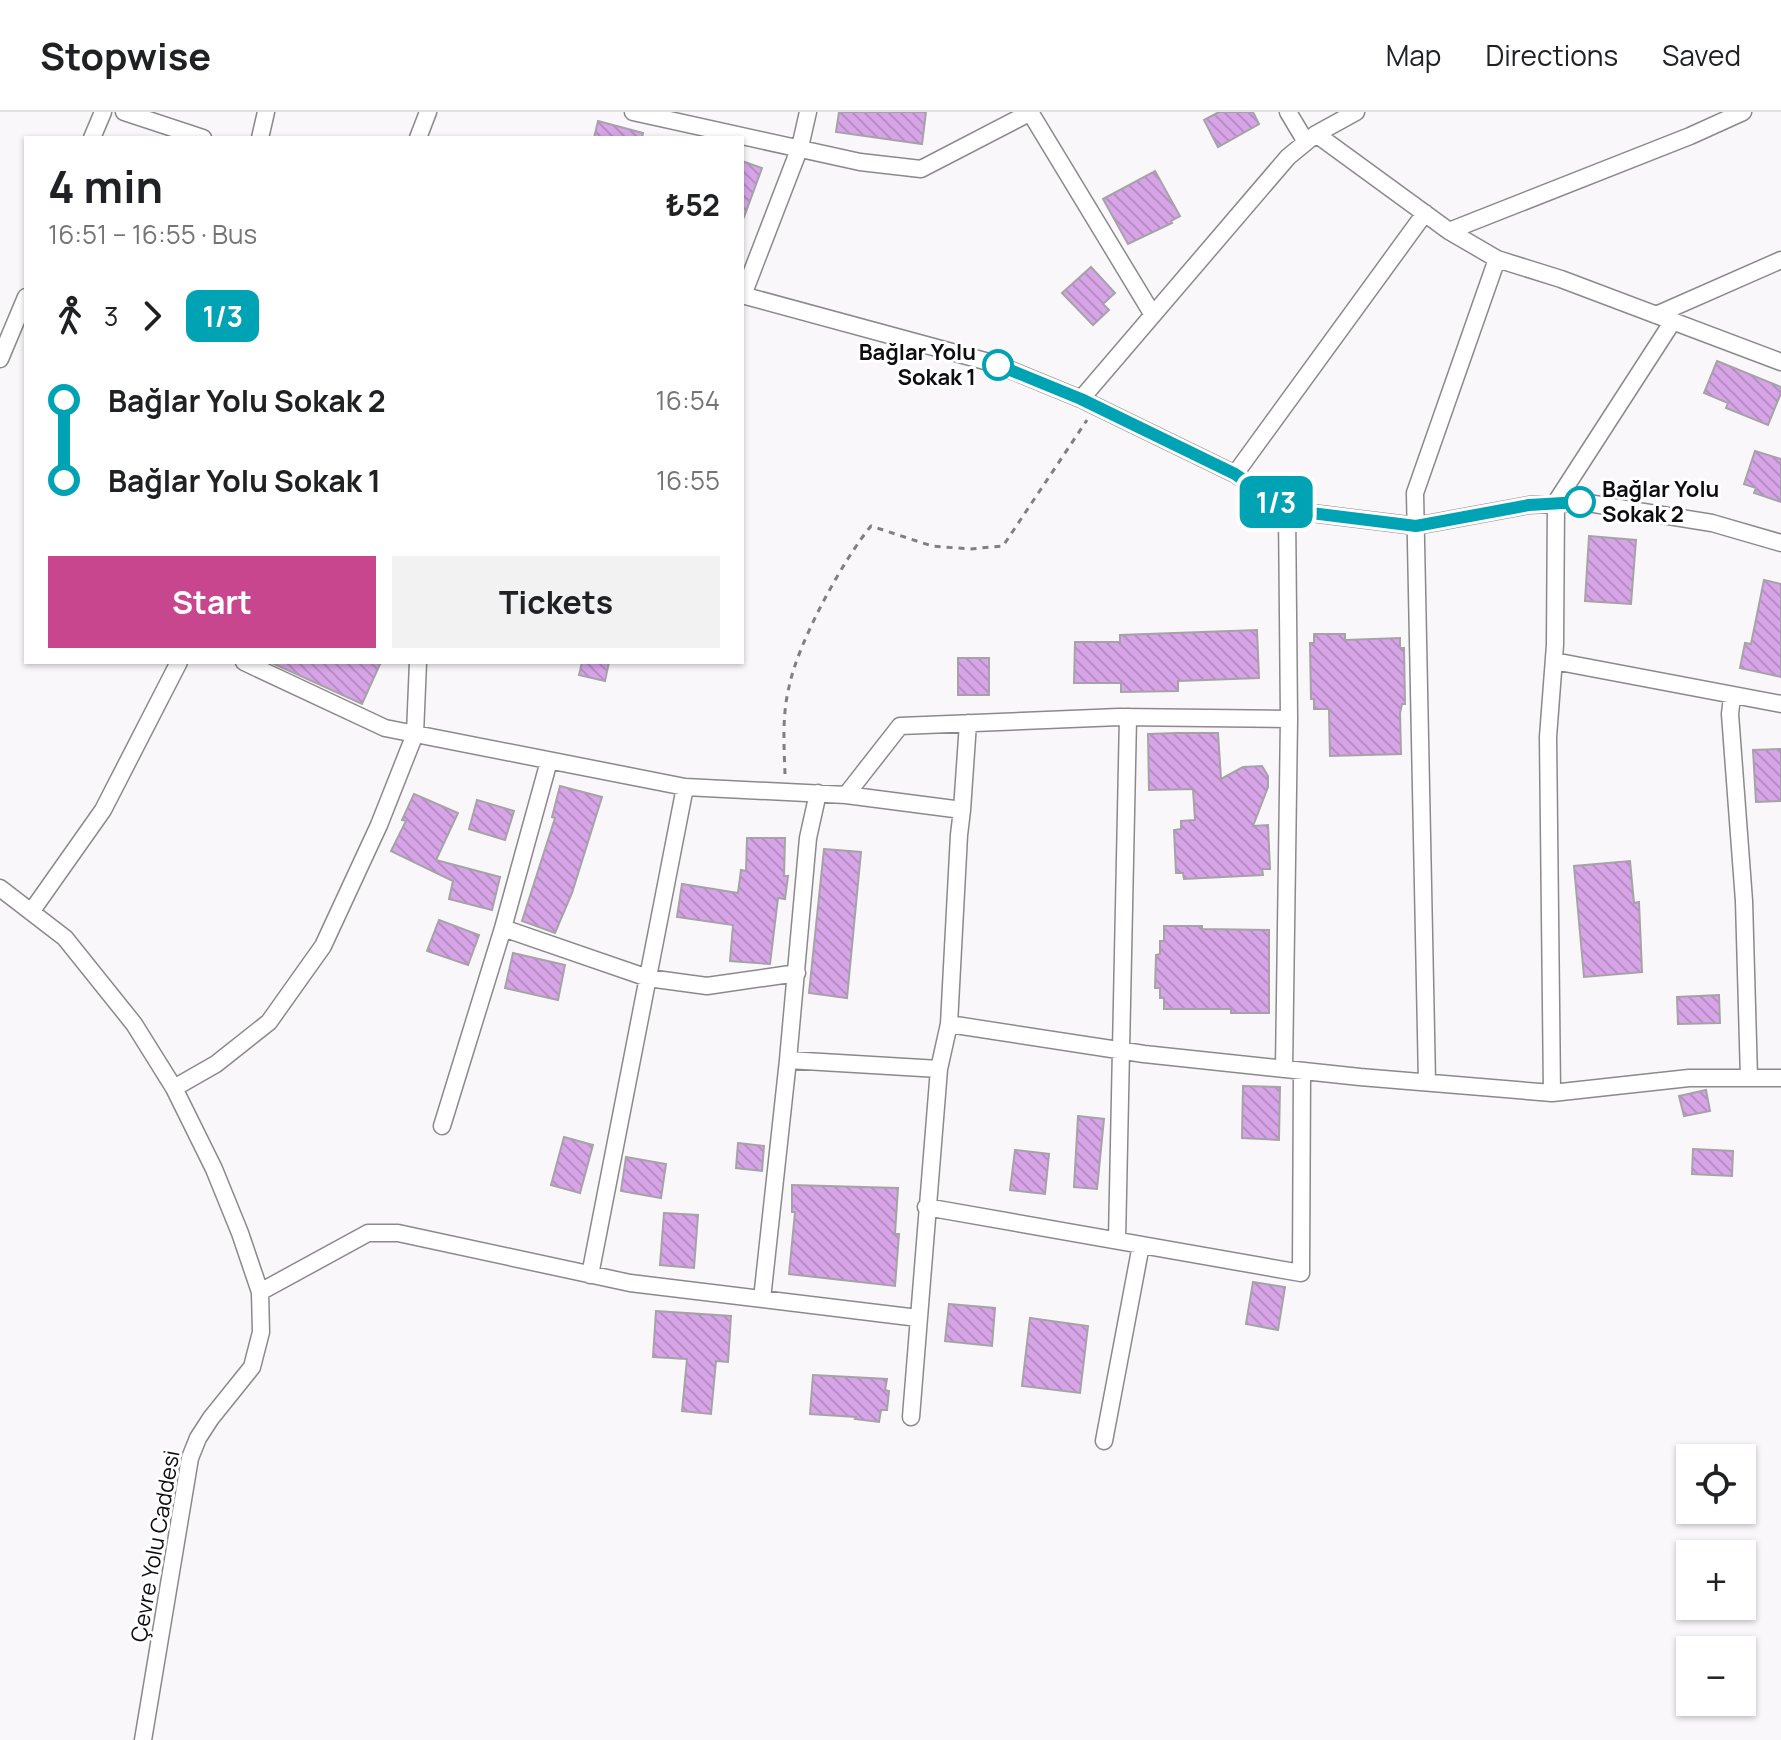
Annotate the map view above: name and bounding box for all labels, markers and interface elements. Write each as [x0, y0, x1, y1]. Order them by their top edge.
text: Stopwise [40, 29, 211, 81]
text: Map [1386, 36, 1441, 74]
text: Directions [1485, 36, 1618, 74]
text: Saved [1662, 36, 1741, 74]
text: 4 min [48, 156, 163, 216]
text: ₺52 [666, 184, 720, 225]
text: 16:51 – 16:55 · Bus [48, 216, 257, 252]
icon: walk [48, 294, 92, 338]
icon: forward [130, 294, 174, 338]
text: 1/3 [202, 297, 243, 335]
text: 3 [104, 298, 118, 334]
place label: Bağlar Yolu Sokak 1 [859, 337, 976, 392]
marker: Bağlar Yolu Sokak 1 [983, 350, 1013, 380]
text: Bağlar Yolu Sokak 2 [108, 380, 386, 421]
text: 16:54 [656, 382, 720, 418]
text: Bağlar Yolu Sokak 1 [108, 460, 381, 501]
text: 16:55 [656, 462, 720, 498]
place label: Bağlar Yolu Sokak 2 [1602, 474, 1719, 529]
line badge: 1/3 [1230, 476, 1322, 528]
text: 1/3 [1256, 483, 1296, 521]
marker: Bağlar Yolu Sokak 2 [1565, 487, 1595, 517]
button: Start [48, 556, 376, 648]
button: Tickets [392, 556, 720, 648]
map controls [1676, 1444, 1756, 1716]
button: locate [1676, 1444, 1756, 1524]
street label: Çevre Yolu Caddesi [123, 1448, 187, 1644]
button: + [1676, 1540, 1756, 1620]
button: − [1676, 1636, 1756, 1716]

